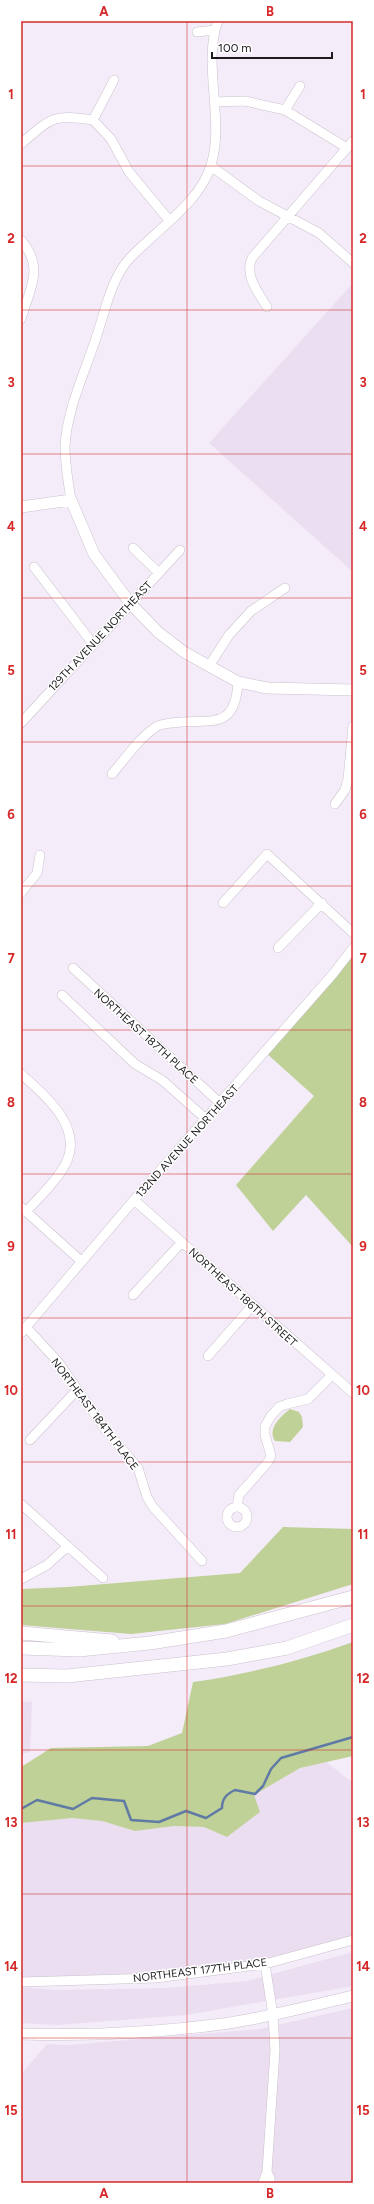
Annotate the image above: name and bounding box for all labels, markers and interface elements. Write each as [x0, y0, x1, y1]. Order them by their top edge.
text: A [99, 4, 109, 19]
text: B [266, 4, 274, 19]
scale bar [212, 34, 332, 60]
text: 100 m [218, 41, 252, 55]
text: 1 [8, 87, 14, 102]
text: 1 [360, 87, 366, 102]
text: 2 [7, 231, 15, 246]
text: 2 [359, 231, 367, 246]
text: 3 [7, 375, 15, 390]
text: 3 [359, 375, 367, 390]
text: 4 [7, 519, 15, 534]
text: 4 [359, 519, 367, 534]
street label: 129TH AVENUE NORTHEAST [46, 579, 155, 694]
text: 5 [7, 663, 15, 678]
text: 5 [359, 663, 367, 678]
text: 6 [7, 807, 15, 822]
text: 6 [359, 807, 367, 822]
text: 7 [7, 951, 15, 966]
text: 7 [359, 951, 367, 966]
street label: NORTHEAST 187TH PLACE [91, 986, 200, 1087]
street label: 132ND AVENUE NORTHEAST [133, 1082, 241, 1200]
text: 8 [7, 1095, 15, 1110]
text: 8 [359, 1095, 367, 1110]
text: 9 [7, 1239, 15, 1254]
text: 9 [359, 1239, 367, 1254]
street label: NORTHEAST 186TH STREET [186, 1245, 299, 1349]
street label: NORTHEAST 184TH PLACE [48, 1356, 141, 1473]
text: 10 [4, 1383, 18, 1398]
text: 10 [356, 1383, 370, 1398]
text: 11 [6, 1527, 16, 1542]
text: 11 [358, 1527, 368, 1542]
text: 12 [4, 1671, 18, 1686]
text: 12 [356, 1671, 370, 1686]
text: 13 [5, 1815, 17, 1830]
text: 13 [357, 1815, 369, 1830]
street label: NORTHEAST 177TH PLACE [132, 1956, 268, 1985]
text: 14 [4, 1959, 18, 1974]
text: 14 [356, 1959, 370, 1974]
text: 15 [4, 2103, 18, 2118]
text: 15 [356, 2103, 370, 2118]
text: A [99, 2186, 109, 2201]
text: B [266, 2186, 274, 2201]

